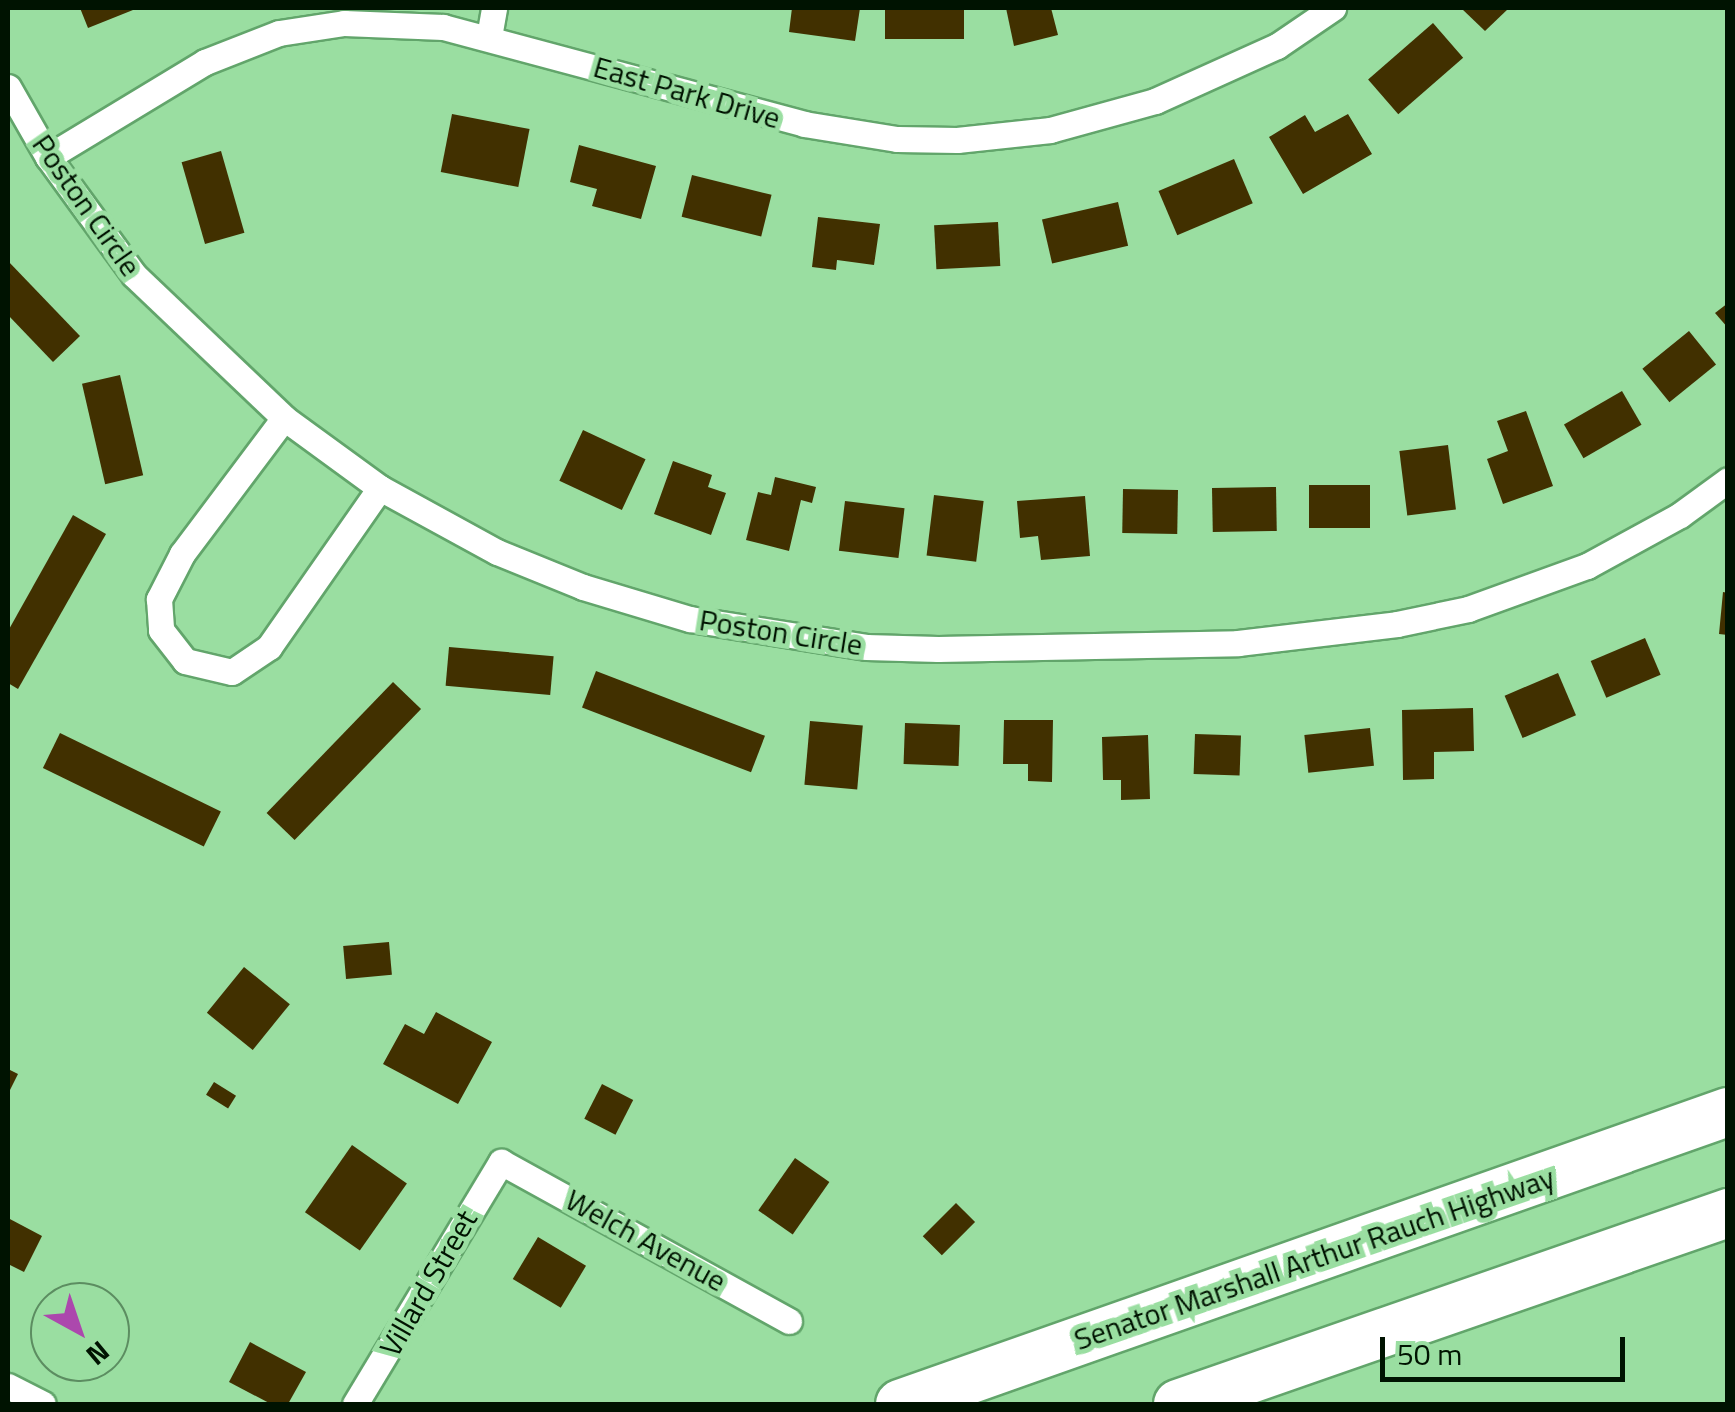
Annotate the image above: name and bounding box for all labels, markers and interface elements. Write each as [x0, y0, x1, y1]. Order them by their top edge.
street label: East Park Drive [590, 48, 784, 136]
street label: Poston Circle [25, 127, 149, 283]
street label: Poston Circle [697, 601, 865, 663]
street label: Senator Marshall Arthur Rauch Highway [1069, 1159, 1559, 1357]
street label: Welch Avenue [560, 1181, 732, 1299]
street label: Villard Street [372, 1204, 484, 1362]
north arrow [30, 1282, 130, 1382]
scale bar [1385, 1317, 1630, 1379]
text: N [77, 1331, 120, 1377]
text: 50 m [1397, 1331, 1462, 1377]

